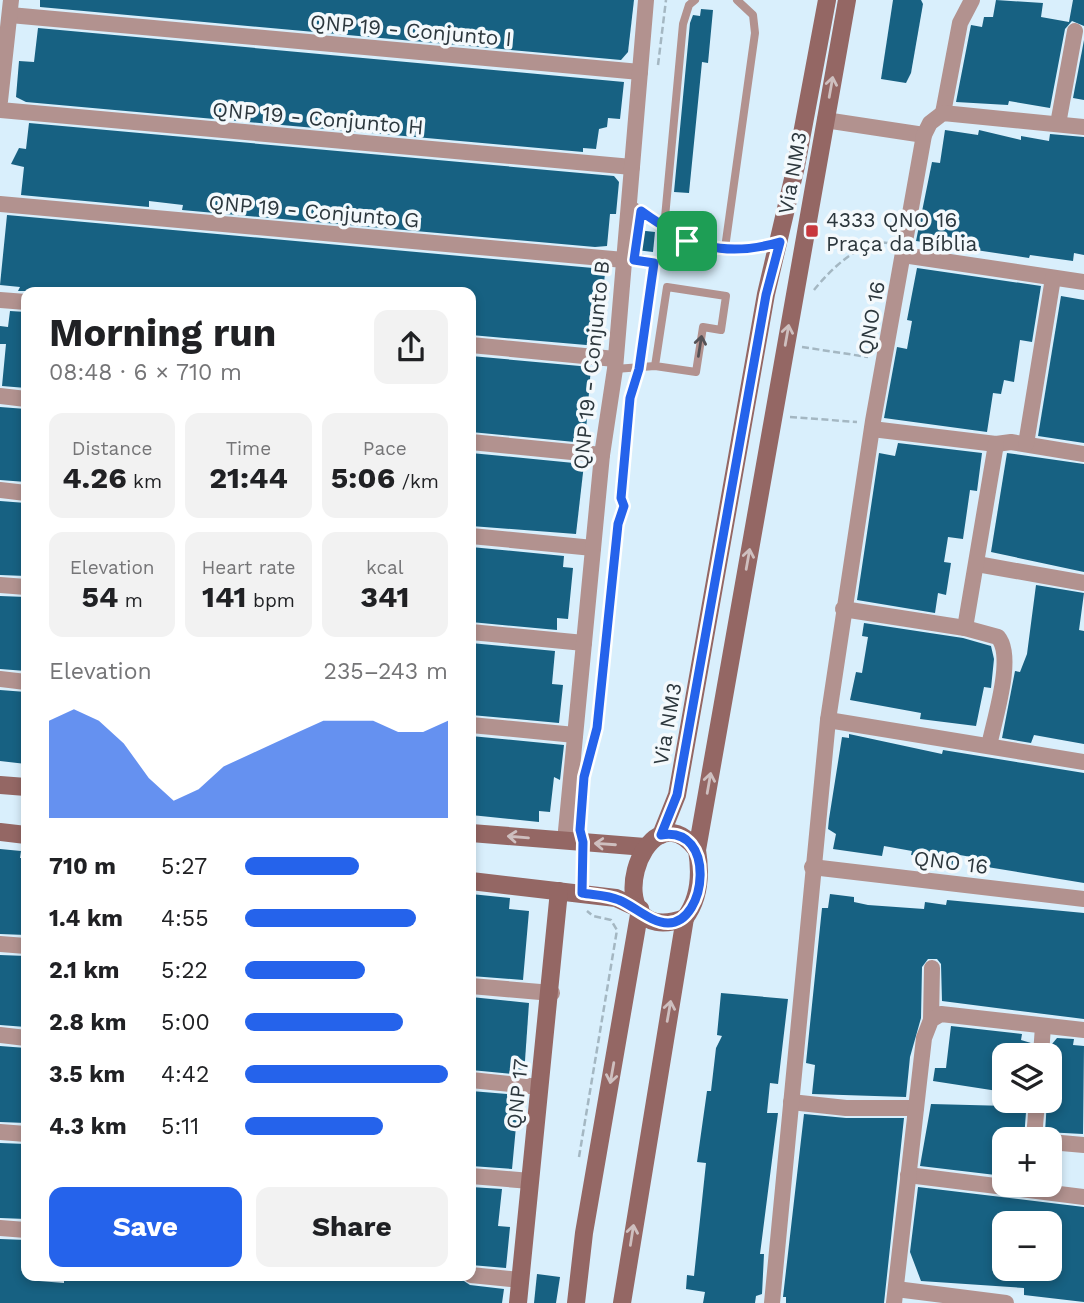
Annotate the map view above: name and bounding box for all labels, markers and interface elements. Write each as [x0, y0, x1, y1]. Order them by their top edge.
street label: QNP 19 - Conjunto I [309, 9, 513, 51]
one-way arrow [825, 76, 838, 98]
street label: QNP 19 - Conjunto H [211, 96, 425, 140]
street label: Via NM3 [772, 130, 812, 216]
street label: QNP 19 - Conjunto G [208, 189, 420, 233]
place label: 4333 QNO 16 Praça da Bíblia [826, 207, 978, 256]
pin [657, 211, 717, 271]
icon: arrive [668, 222, 706, 260]
marker: 4333 QNO 16 Praça da Bíblia [804, 223, 820, 239]
street label: QNP 19 - Conjunto B [568, 259, 614, 471]
street label: QNO 16 [852, 279, 890, 357]
button: share [374, 310, 448, 384]
text: Morning run [49, 311, 276, 355]
one-way arrow [781, 324, 794, 347]
one-way arrow [694, 335, 707, 358]
text: 08:48 · 6 × 710 m [49, 359, 242, 386]
text: Distance [72, 437, 153, 460]
text: Time [226, 437, 271, 460]
text: Pace [363, 437, 407, 460]
text: 4.26 [62, 460, 127, 495]
text: 21:44 [209, 460, 288, 495]
text: 5:06 [331, 460, 395, 495]
text: km [127, 470, 162, 493]
text: /km [395, 470, 439, 493]
one-way arrow [742, 548, 755, 571]
text: Elevation [70, 556, 155, 579]
text: Heart rate [202, 556, 295, 579]
text: kcal [366, 556, 404, 579]
text: 54 [81, 579, 118, 614]
text: 141 [202, 579, 247, 614]
text: 341 [360, 579, 410, 614]
text: m [118, 589, 143, 612]
text: bpm [247, 589, 295, 612]
text: Elevation [49, 658, 152, 685]
text: 235–243 m [324, 658, 448, 685]
street label: Via NM3 [647, 681, 687, 767]
one-way arrow [703, 772, 716, 795]
one-way arrow [507, 830, 530, 843]
one-way arrow [594, 837, 617, 850]
street label: QNO 16 [912, 845, 990, 879]
text: 710 m [49, 853, 116, 880]
text: 5:27 [161, 853, 207, 880]
text: 1.4 km [49, 905, 123, 932]
text: 4:55 [161, 905, 209, 932]
text: 2.1 km [49, 957, 120, 984]
text: 5:22 [161, 957, 208, 984]
one-way arrow [663, 1000, 676, 1023]
text: 2.8 km [49, 1009, 126, 1036]
text: 5:00 [161, 1009, 210, 1036]
map controls [992, 1043, 1062, 1281]
button: layers [992, 1043, 1062, 1113]
street label: QNP 17 [501, 1058, 533, 1130]
text: 3.5 km [49, 1061, 125, 1088]
text: 4:42 [161, 1061, 209, 1088]
one-way arrow [605, 1061, 618, 1084]
text: 4.3 km [49, 1113, 127, 1140]
text: 5:11 [161, 1113, 199, 1140]
button: + [992, 1127, 1062, 1197]
button: Save [49, 1187, 242, 1267]
button: Share [256, 1187, 448, 1267]
button: − [992, 1211, 1062, 1281]
one-way arrow [626, 1225, 639, 1247]

